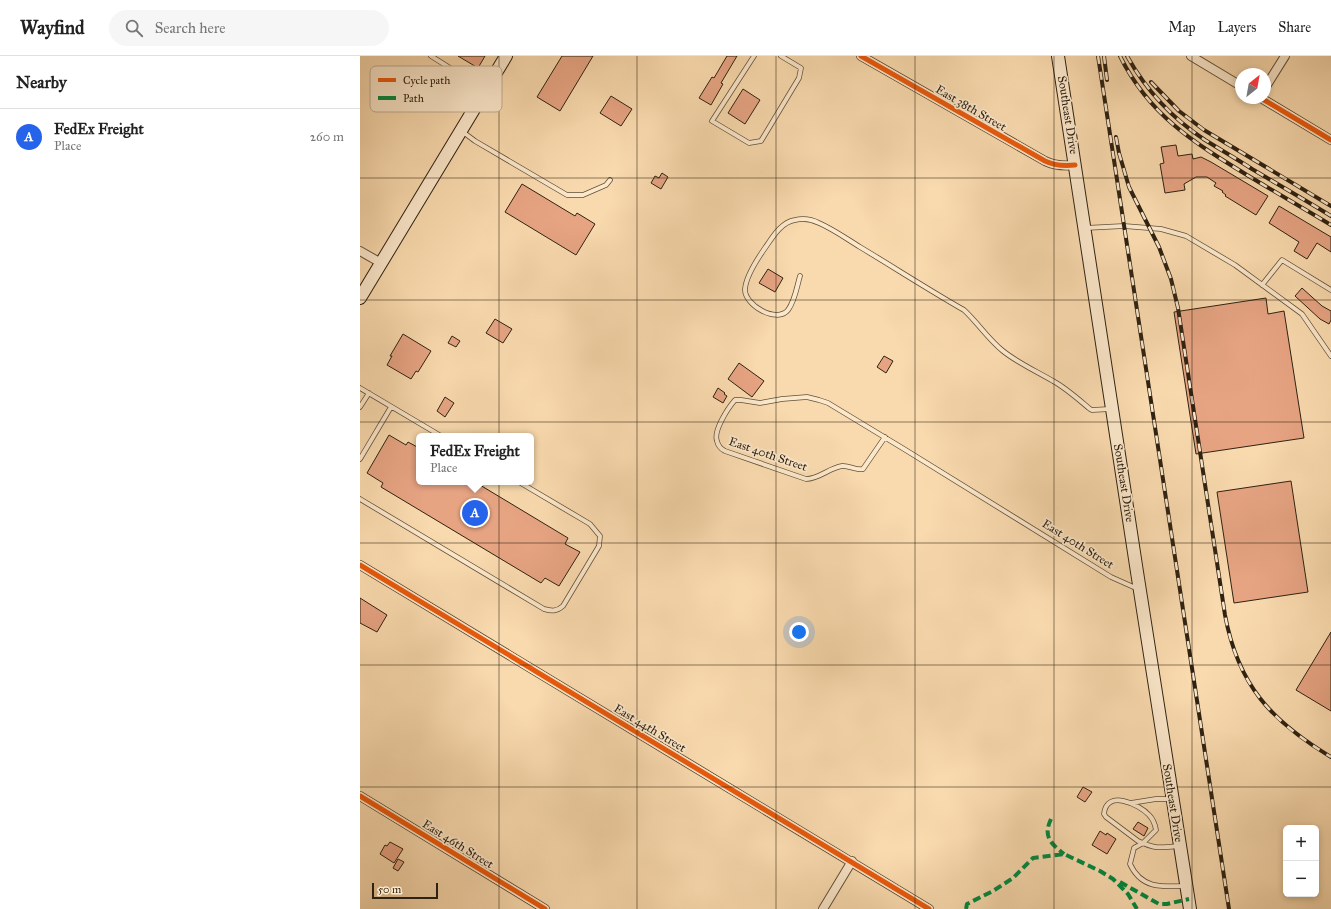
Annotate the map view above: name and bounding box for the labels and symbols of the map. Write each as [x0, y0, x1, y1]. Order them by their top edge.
legend [370, 66, 502, 112]
north arrow [1235, 68, 1271, 104]
text: Cycle path [403, 74, 450, 87]
street label: Southeast Drive [1055, 75, 1081, 155]
street label: East 38th Street [933, 82, 1010, 134]
text: Path [403, 92, 424, 105]
street label: East 40th Street [727, 434, 810, 474]
street label: Southeast Drive [1111, 443, 1137, 523]
pin: A [462, 498, 488, 528]
street label: East 40th Street [1040, 516, 1117, 572]
your location [789, 622, 809, 642]
street label: East 44th Street [611, 701, 689, 755]
street label: Southeast Drive [1160, 763, 1186, 843]
street label: East 46th Street [420, 817, 497, 872]
scale bar [372, 881, 438, 900]

